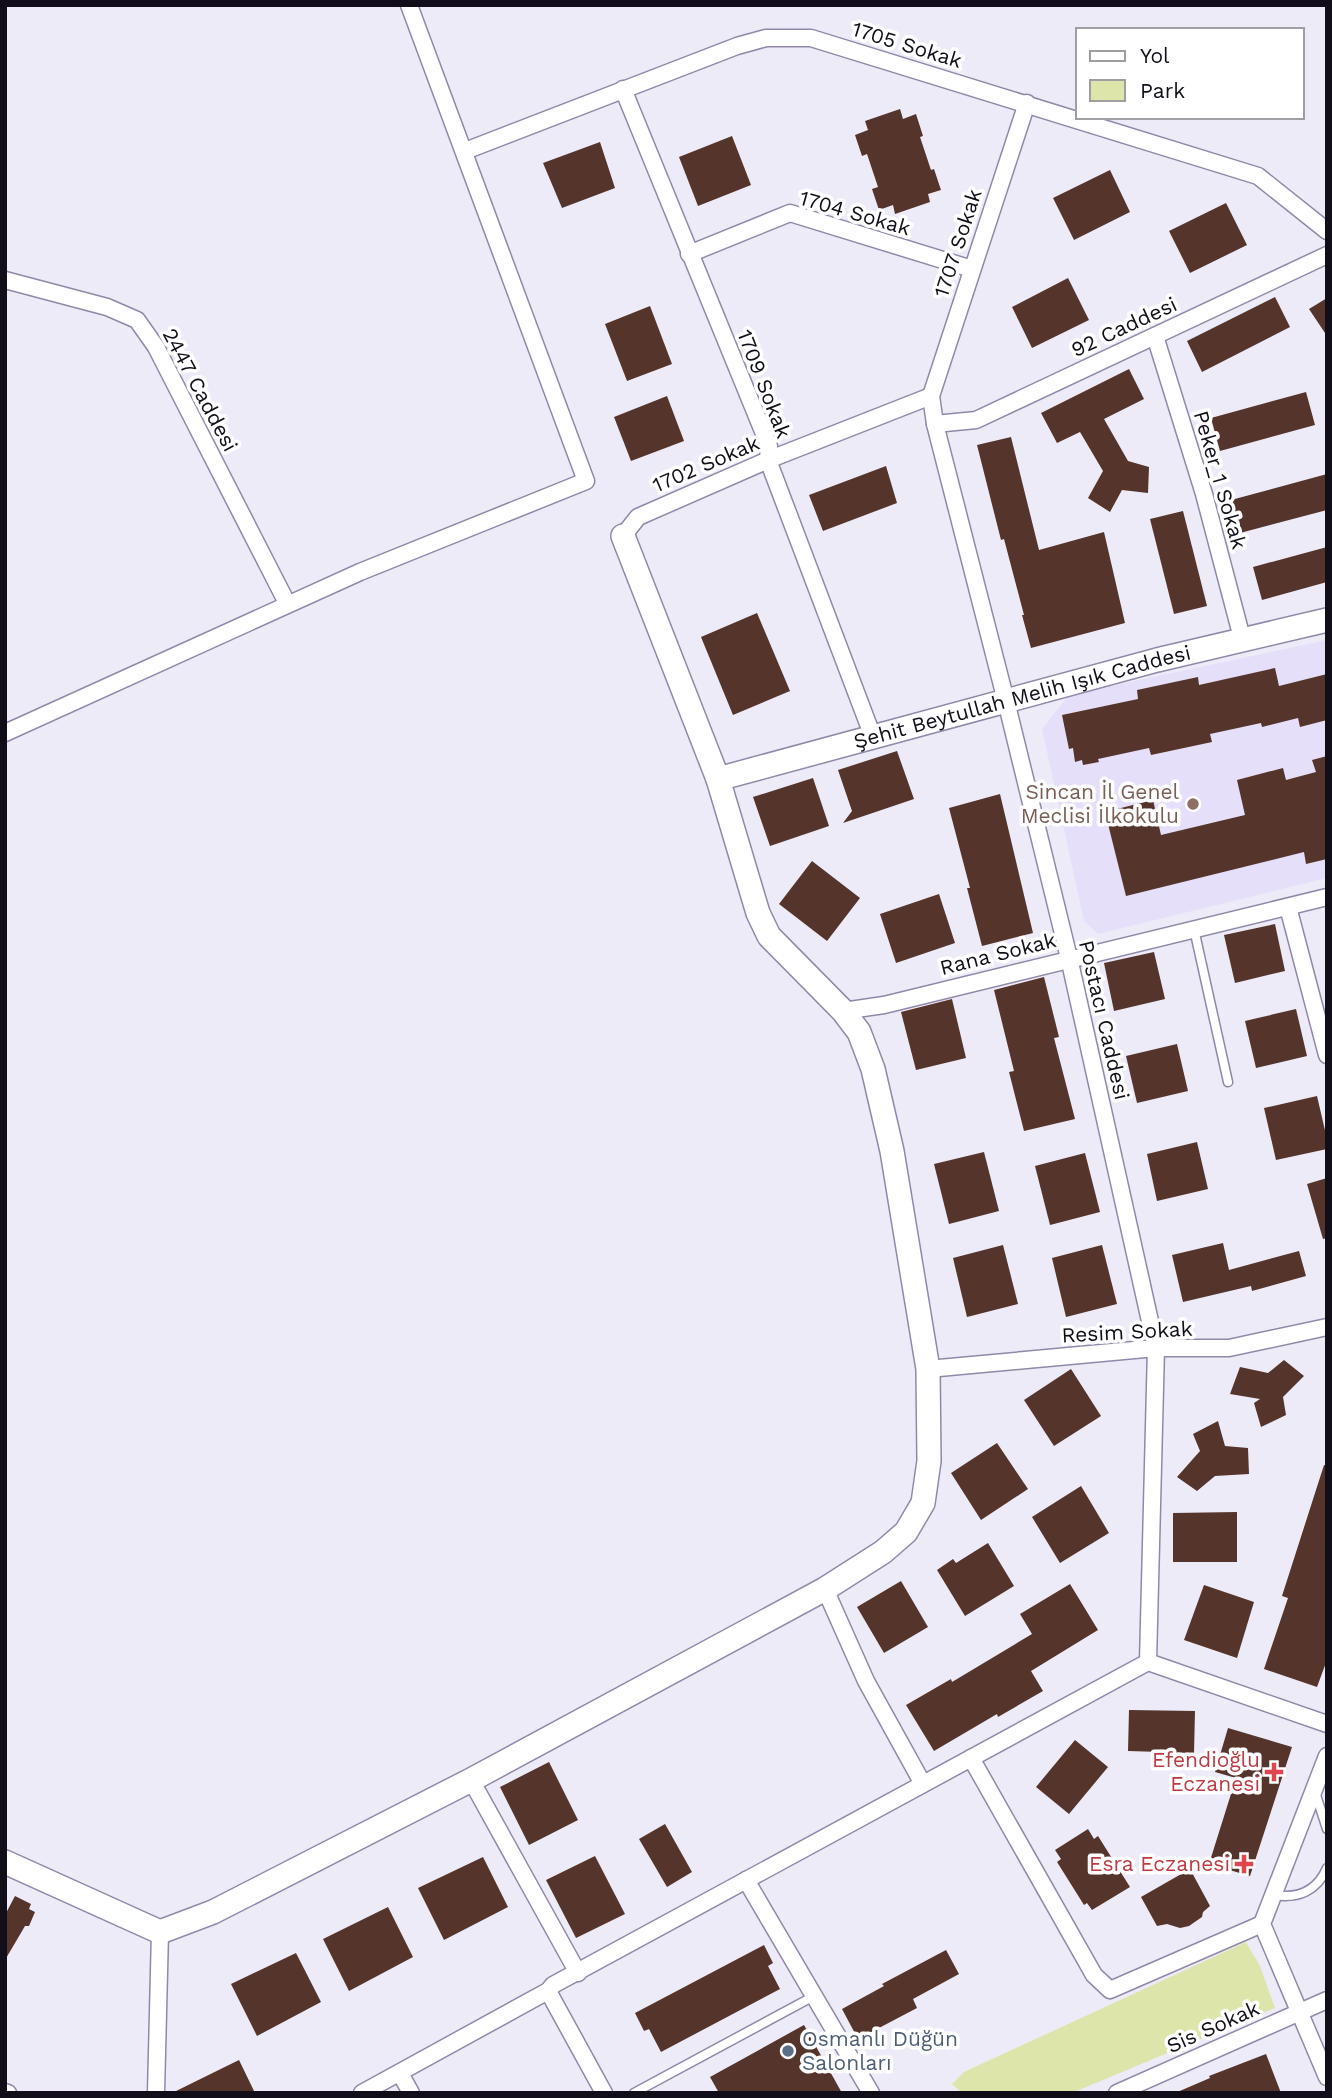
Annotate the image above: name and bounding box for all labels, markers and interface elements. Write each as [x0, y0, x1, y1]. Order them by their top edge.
street label: 1705 Sokak [849, 16, 965, 73]
legend [1076, 28, 1304, 119]
text: Yol [1140, 43, 1170, 68]
text: Park [1140, 78, 1185, 103]
street label: 1704 Sokak [797, 185, 914, 240]
street label: 1707 Sokak [928, 186, 987, 300]
street label: 92 Caddesi [1067, 291, 1181, 362]
street label: 2447 Caddesi [157, 324, 243, 456]
street label: 1709 Sokak [732, 326, 797, 442]
street label: Peker_1 Sokak [1189, 408, 1252, 552]
street label: 1702 Sokak [649, 430, 763, 497]
street label: Şehit Beytullah Melih Işık Caddesi [851, 640, 1193, 754]
place label: Sincan İl Genel Meclisi İlkokulu [1021, 779, 1180, 828]
marker: Sincan İl Genel Meclisi İlkokulu [1185, 796, 1201, 812]
street label: Rana Sokak [937, 927, 1059, 980]
street label: Postacı Caddesi [1074, 938, 1135, 1102]
street label: Resim Sokak [1061, 1316, 1193, 1347]
place label: Efendioğlu Eczanesi [1152, 1747, 1260, 1796]
marker: Efendioğlu Eczanesi [1266, 1764, 1282, 1780]
place label: Esra Eczanesi [1089, 1851, 1230, 1876]
marker: Esra Eczanesi [1236, 1856, 1252, 1872]
street label: Sis Sokak [1163, 1995, 1263, 2058]
place label: Osmanlı Düğün Salonları [802, 2026, 958, 2075]
marker: Osmanlı Düğün Salonları [780, 2043, 796, 2059]

